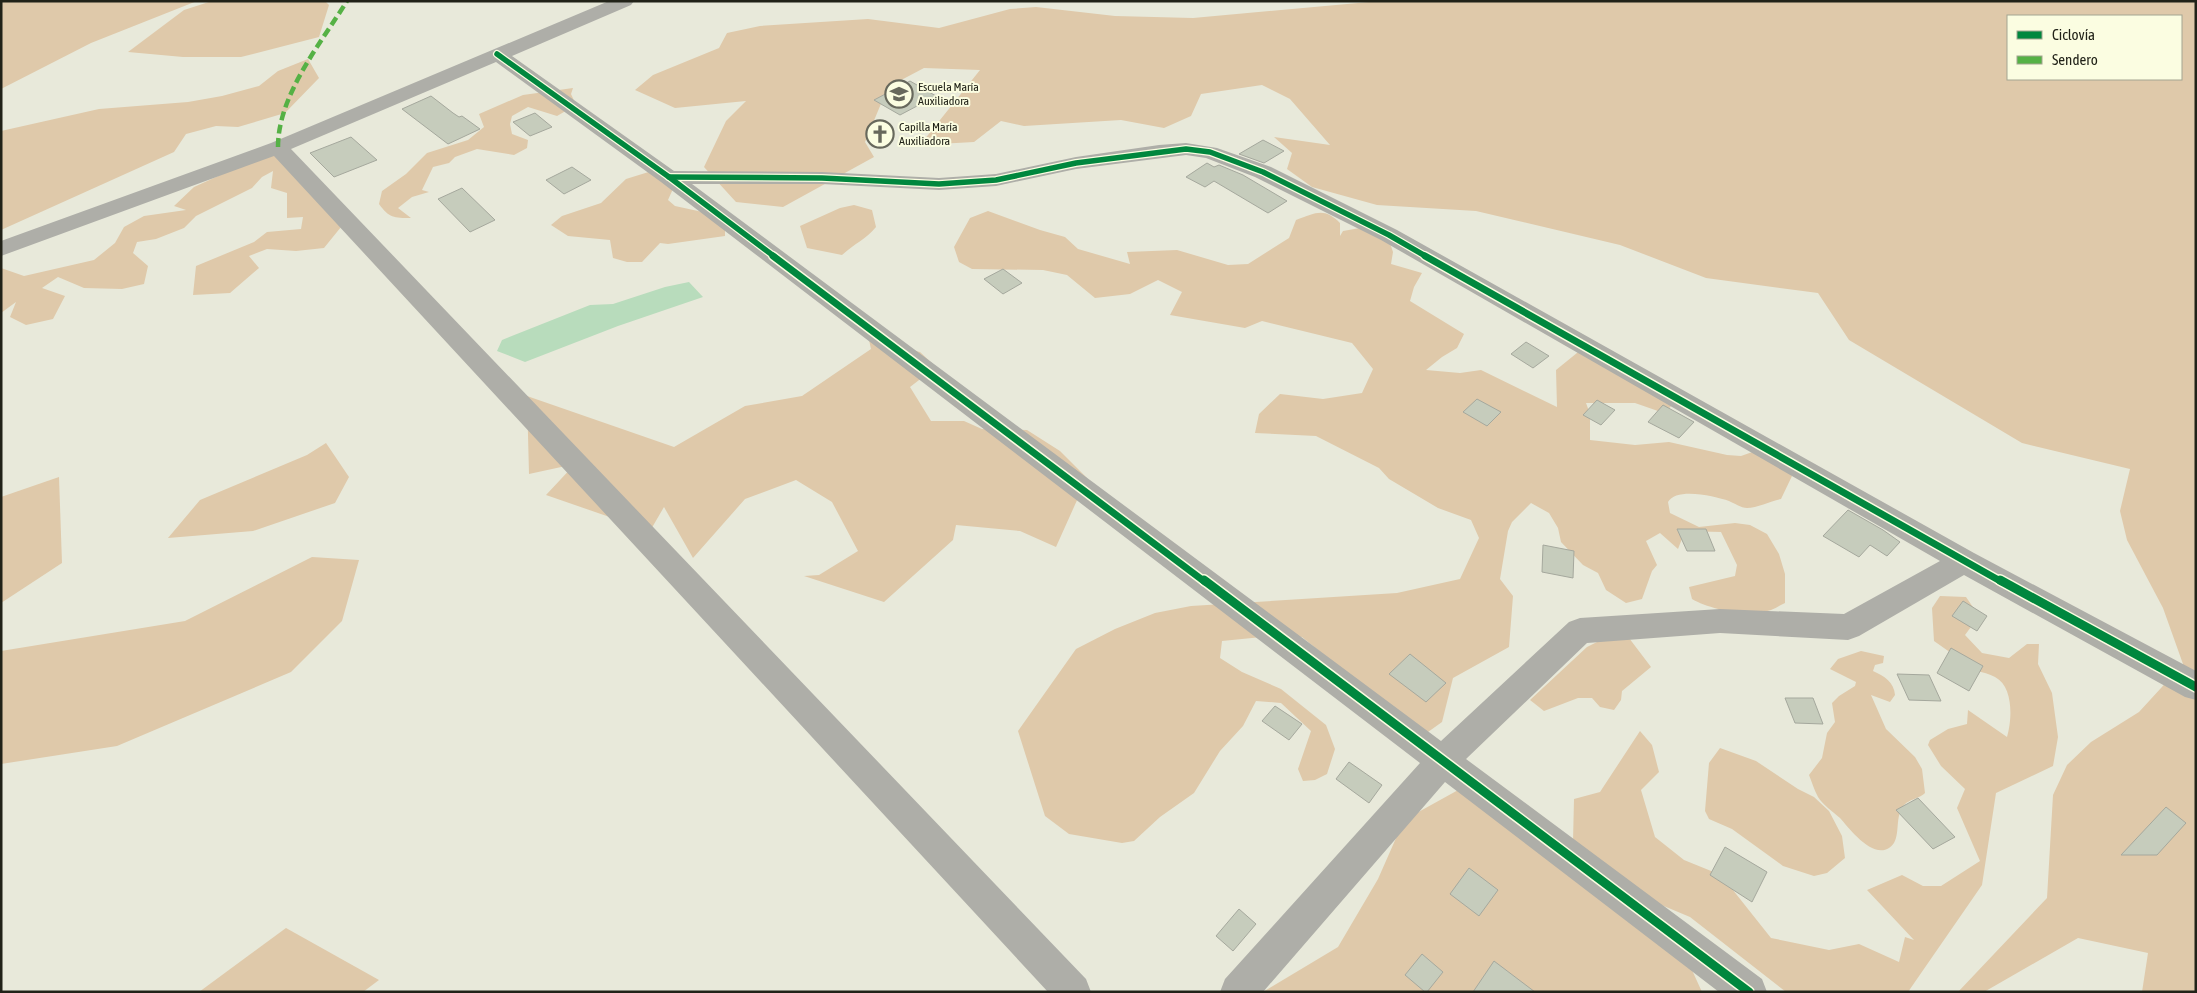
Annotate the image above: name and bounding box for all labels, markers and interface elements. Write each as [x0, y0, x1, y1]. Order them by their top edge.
legend [2007, 15, 2182, 80]
text: Ciclovía [2052, 26, 2095, 43]
text: Sendero [2052, 51, 2098, 68]
school or university icon: Escuela María Auxiliadora [884, 79, 914, 109]
place label: Escuela María Auxiliadora [918, 80, 979, 108]
church icon: Capilla María Auxiliadora [865, 119, 895, 149]
place label: Capilla María Auxiliadora [899, 120, 958, 148]

